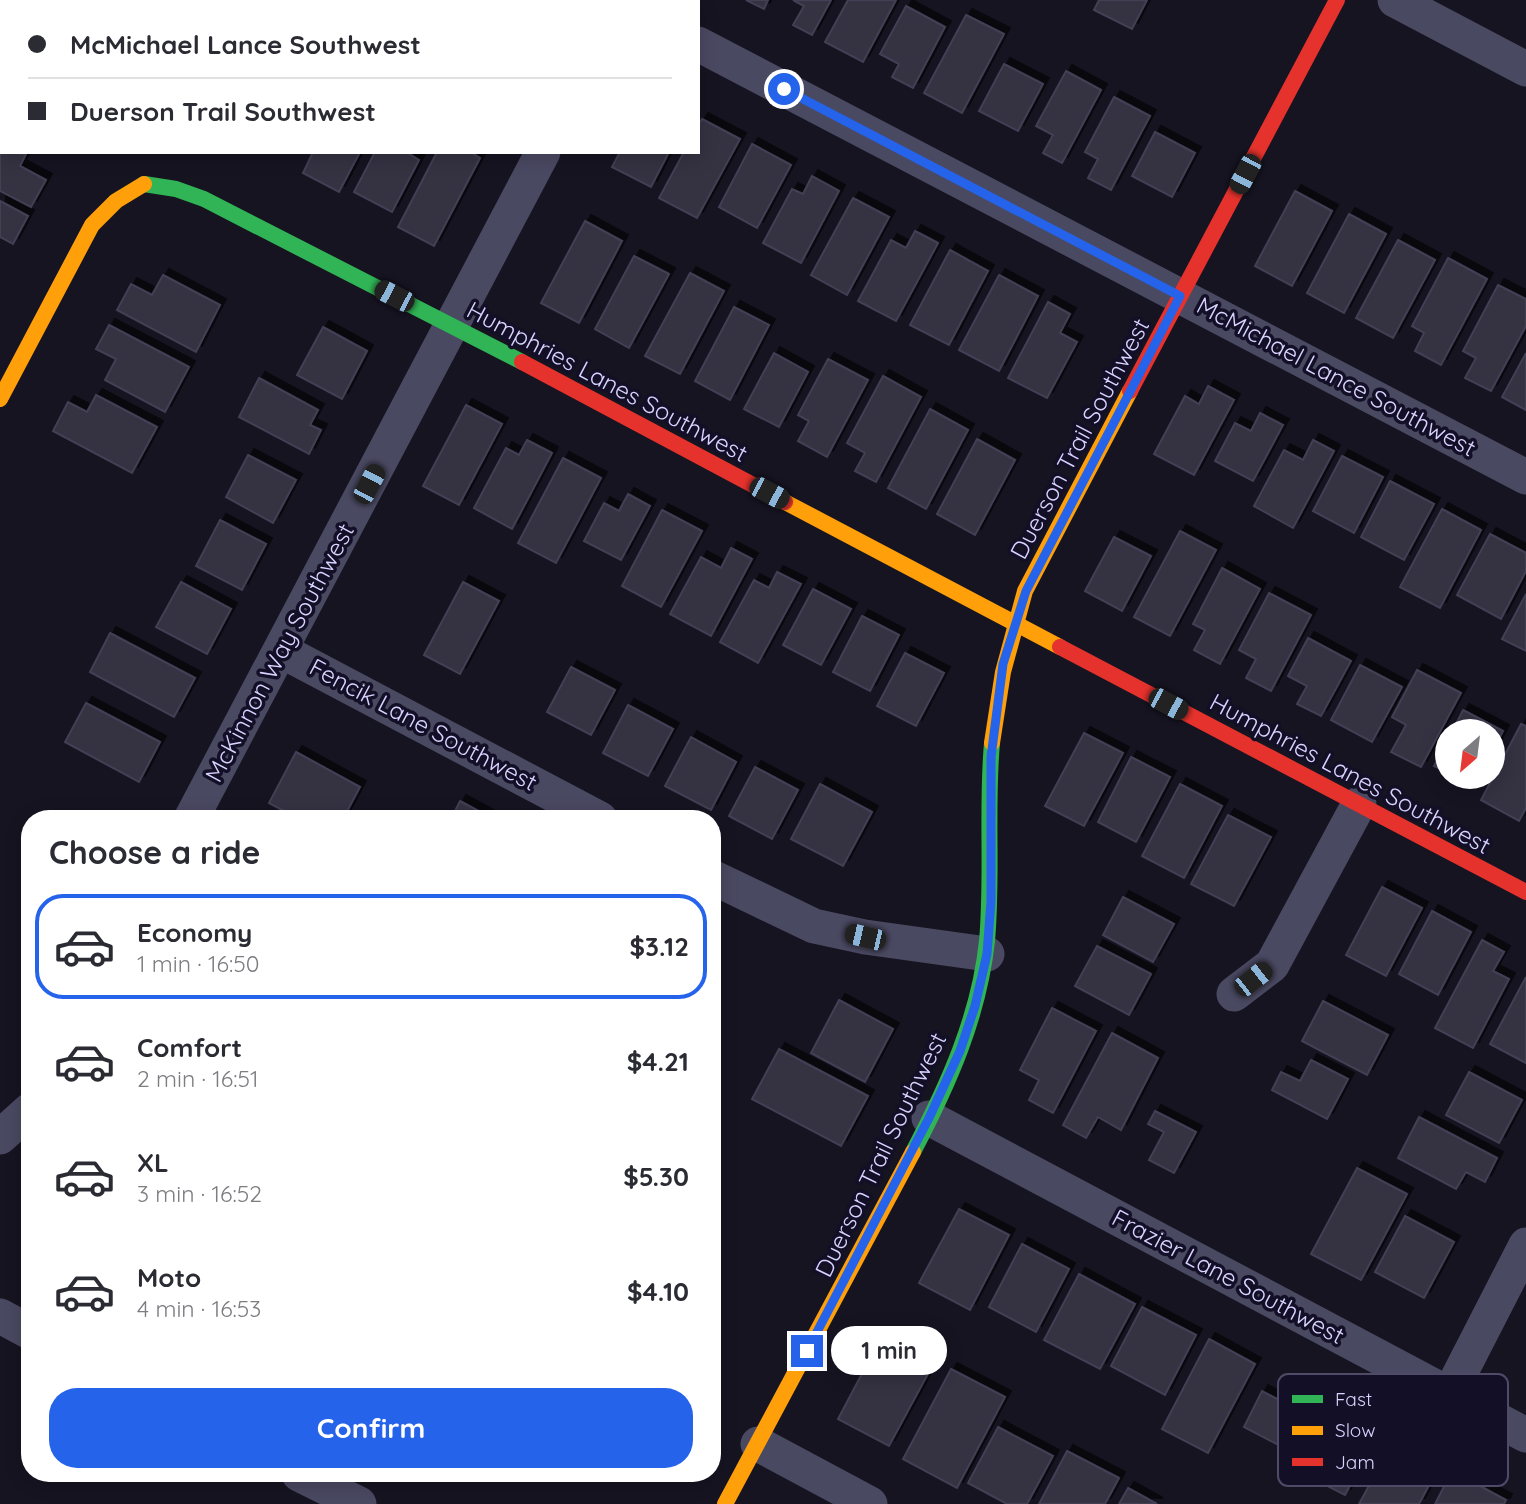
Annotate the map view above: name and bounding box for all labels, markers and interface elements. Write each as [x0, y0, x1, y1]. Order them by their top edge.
text: McMichael Lance Southwest [70, 28, 421, 61]
route start [768, 73, 800, 105]
text: Duerson Trail Southwest [70, 95, 376, 128]
car [1226, 151, 1265, 197]
car [371, 277, 418, 315]
street label: McMichael Lance Southwest [1192, 290, 1481, 463]
street label: Humphries Lanes Southwest [462, 294, 753, 468]
street label: Duerson Trail Southwest [1003, 313, 1155, 564]
car [350, 461, 389, 507]
car [746, 474, 793, 512]
street label: McKinnon Way Southwest [198, 518, 360, 787]
street label: Fencik Lane Southwest [305, 651, 542, 797]
car [1145, 685, 1192, 723]
street label: Humphries Lanes Southwest [1205, 686, 1496, 860]
north arrow [1435, 719, 1505, 789]
map controls [1435, 719, 1505, 789]
text: Choose a ride [49, 832, 261, 872]
icon: car [53, 915, 116, 978]
text: Economy [137, 916, 252, 949]
car [843, 922, 888, 952]
text: $3.12 [629, 930, 689, 963]
text: 1 min · 16:50 [137, 949, 259, 978]
car [1230, 958, 1277, 1000]
street label: Duerson Trail Southwest [808, 1028, 952, 1282]
icon: car [53, 1030, 116, 1093]
text: Comfort [137, 1031, 242, 1064]
text: $4.21 [627, 1045, 689, 1078]
text: 2 min · 16:51 [137, 1064, 259, 1093]
icon: car [53, 1145, 116, 1208]
text: XL [137, 1146, 169, 1179]
text: $5.30 [623, 1160, 689, 1193]
text: 3 min · 16:52 [137, 1179, 262, 1208]
street label: Frazier Lane Southwest [1107, 1202, 1350, 1350]
icon: car [53, 1260, 116, 1323]
text: Moto [137, 1261, 201, 1294]
text: $4.10 [627, 1275, 689, 1308]
text: 4 min · 16:53 [137, 1294, 261, 1323]
callout: 1 min [832, 1326, 947, 1376]
route end [791, 1335, 823, 1367]
text: 1 min [861, 1336, 917, 1365]
legend [1278, 1374, 1508, 1486]
text: Fast [1335, 1387, 1372, 1411]
button: Confirm [49, 1388, 693, 1468]
text: Slow [1335, 1418, 1376, 1442]
text: Jam [1335, 1450, 1375, 1474]

